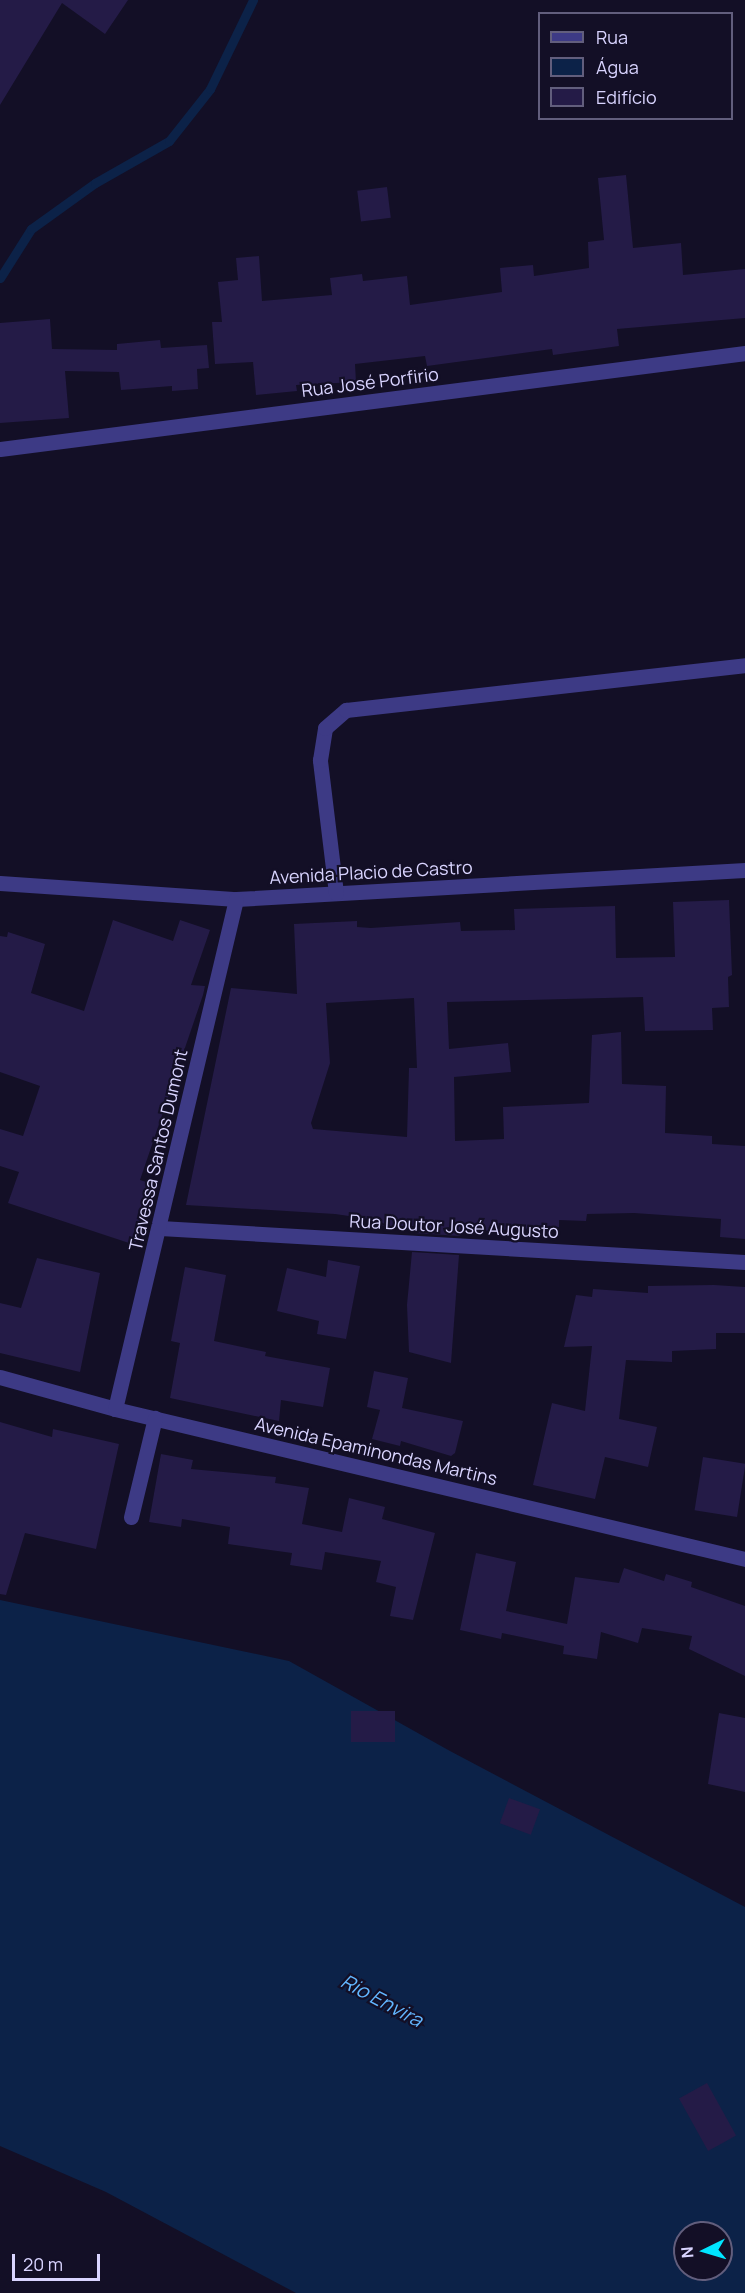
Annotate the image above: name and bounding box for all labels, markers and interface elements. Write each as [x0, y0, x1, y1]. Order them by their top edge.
legend [538, 12, 733, 120]
text: Rua [596, 25, 628, 49]
text: Água [596, 55, 639, 79]
text: Edifício [596, 85, 657, 109]
street label: Rua José Porfirio [300, 363, 440, 401]
street label: Avenida Placio de Castro [269, 856, 473, 888]
street label: Travessa Santos Dumont [124, 1047, 192, 1253]
street label: Rua Doutor José Augusto [349, 1210, 559, 1242]
street label: Avenida Epaminondas Martins [253, 1413, 499, 1489]
water label: Rio Envira [337, 1968, 427, 2032]
north arrow [673, 2221, 733, 2281]
scale bar [15, 2242, 104, 2280]
text: N [676, 2246, 699, 2259]
text: 20 m [23, 2252, 63, 2276]

